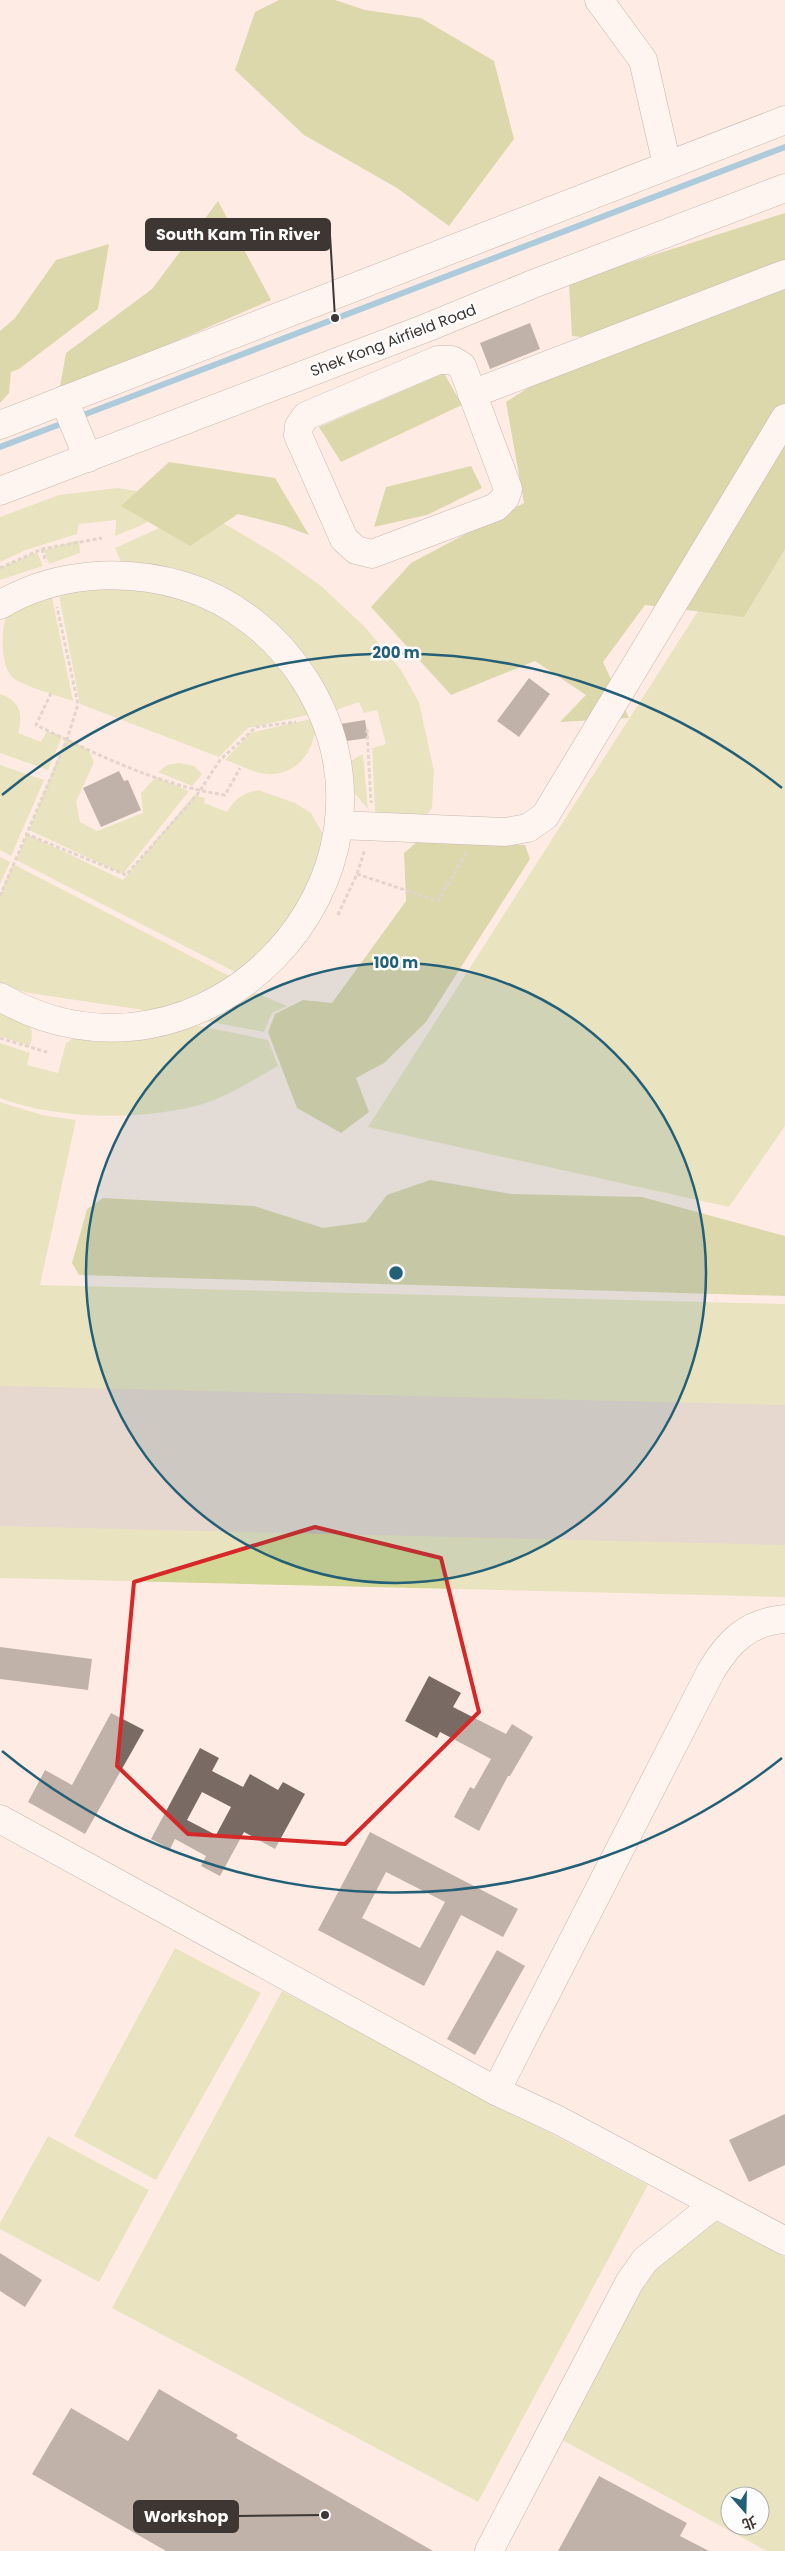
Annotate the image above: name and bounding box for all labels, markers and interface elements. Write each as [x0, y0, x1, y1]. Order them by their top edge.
callout: South Kam Tin River [146, 219, 330, 250]
text: South Kam Tin River [156, 223, 320, 246]
street label: Shek Kong Airfield Road [307, 299, 479, 381]
text: 200 m [372, 642, 420, 663]
text: 100 m [374, 952, 418, 973]
centre of rings [387, 1264, 405, 1282]
north arrow [720, 2486, 770, 2536]
callout: Workshop [134, 2501, 238, 2532]
text: Workshop [144, 2505, 228, 2528]
text: 北 [739, 2511, 759, 2535]

